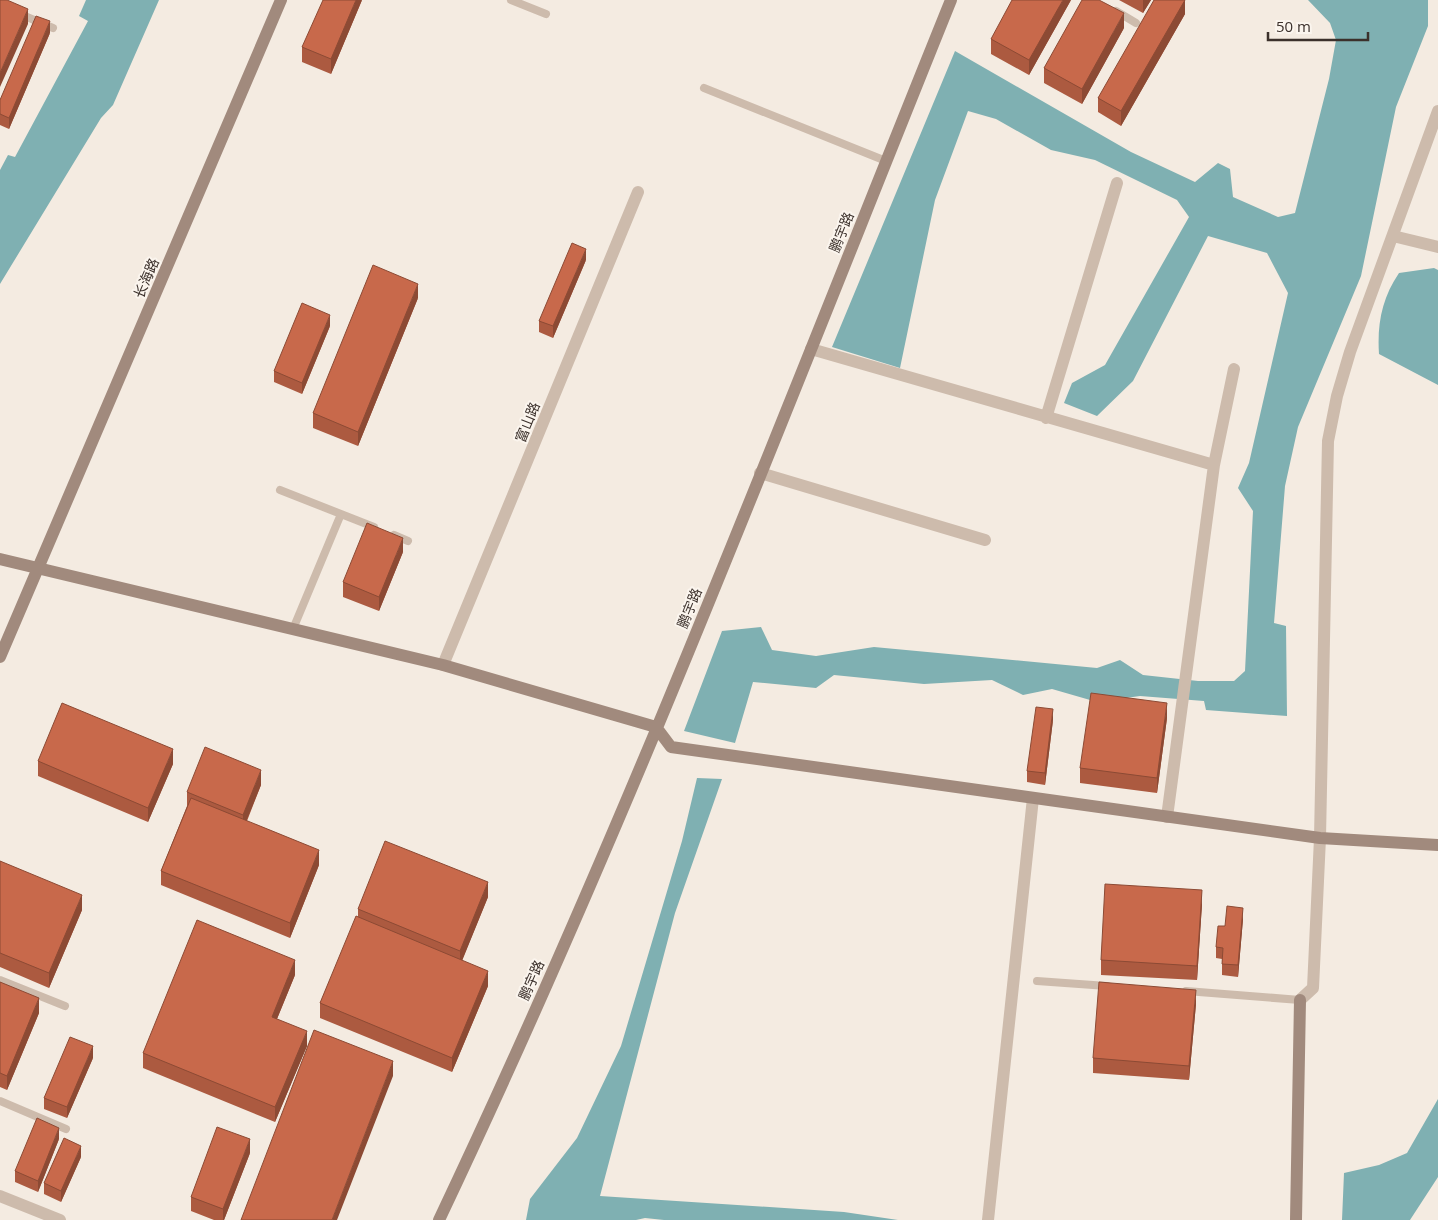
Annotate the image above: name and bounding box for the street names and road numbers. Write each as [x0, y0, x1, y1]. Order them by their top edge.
street label: 鹏宇路 [824, 209, 858, 255]
street label: 长海路 [129, 255, 163, 301]
street label: 富山路 [510, 399, 544, 445]
street label: 鹏宇路 [672, 585, 706, 631]
street label: 鹏宇路 [514, 957, 548, 1003]

